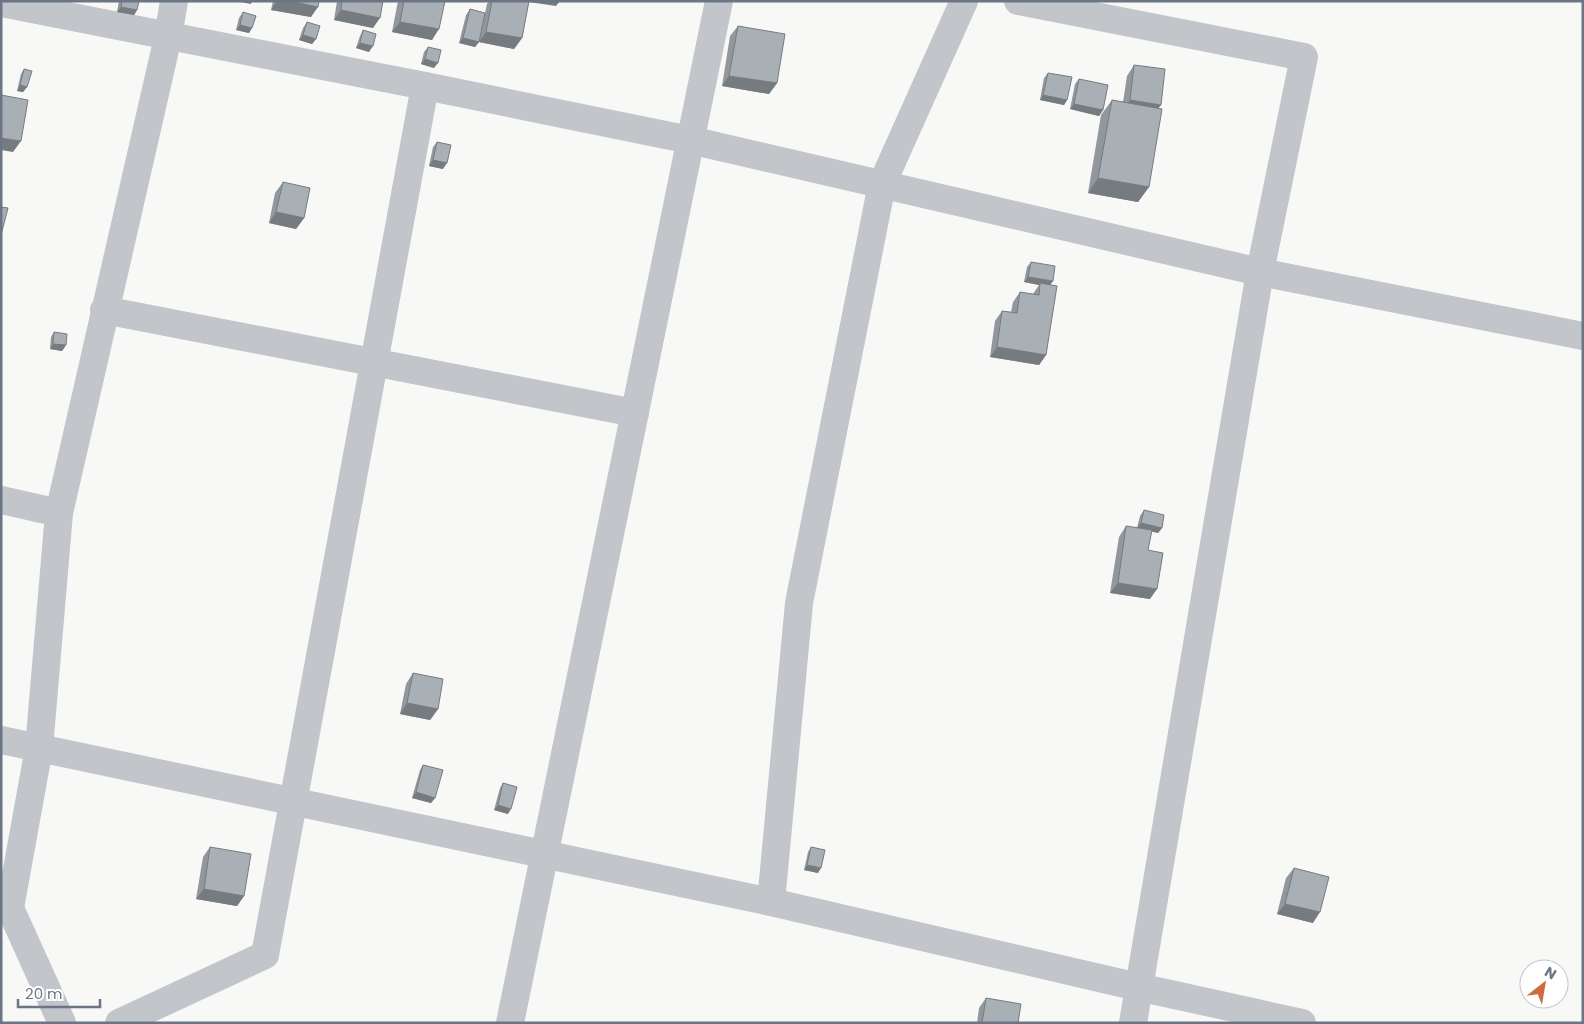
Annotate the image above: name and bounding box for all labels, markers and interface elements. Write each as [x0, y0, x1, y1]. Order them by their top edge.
north arrow [1519, 959, 1569, 1009]
text: N [1541, 962, 1560, 984]
scale bar [18, 976, 100, 1008]
text: 20 m [25, 983, 63, 1004]

